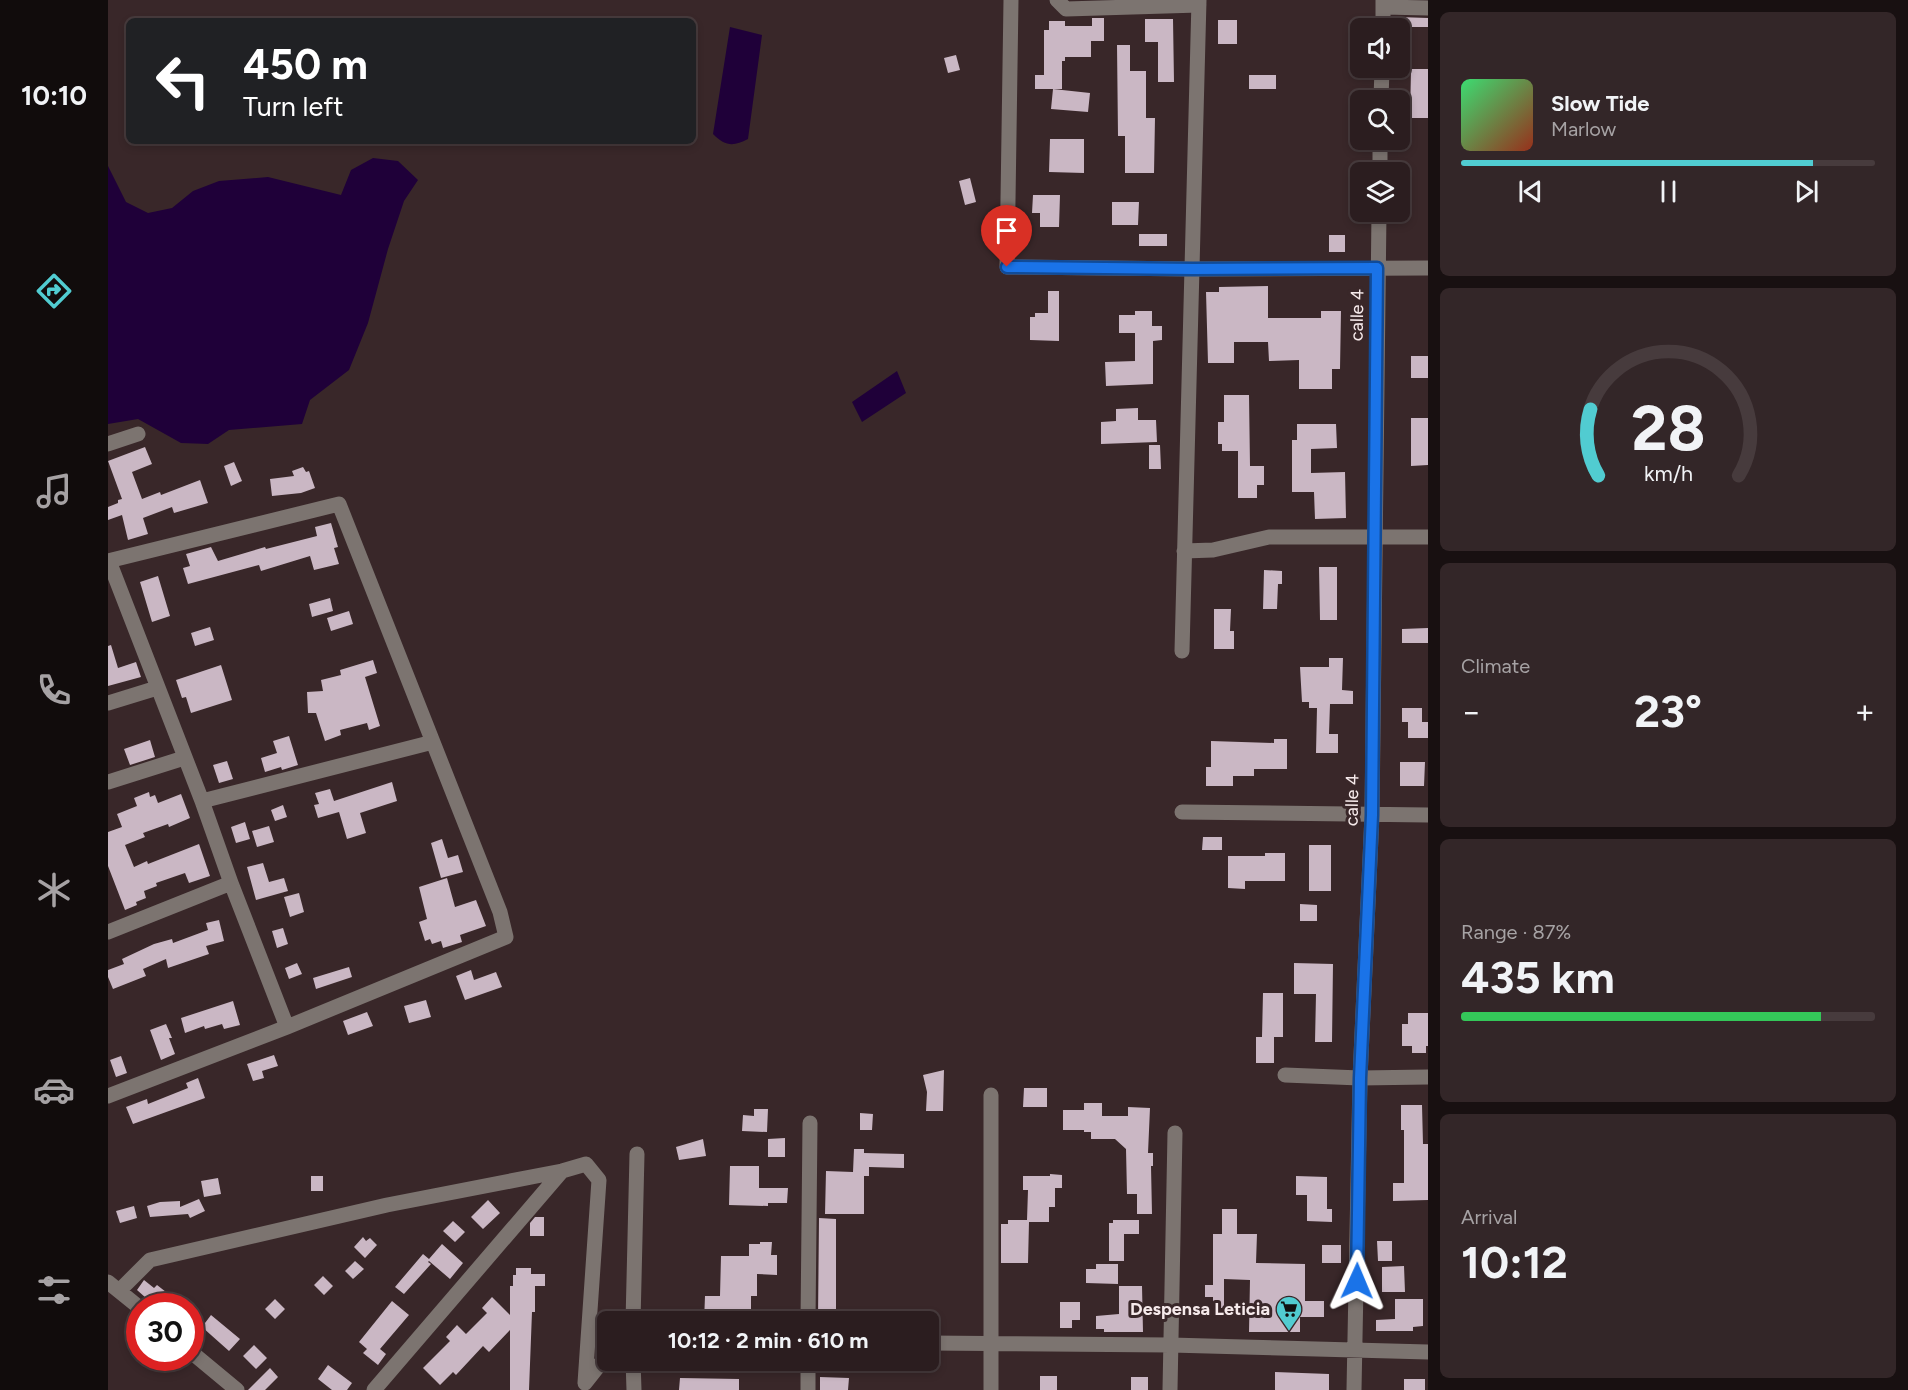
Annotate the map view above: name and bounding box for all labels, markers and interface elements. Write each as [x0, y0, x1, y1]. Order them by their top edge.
map controls [1350, 18, 1410, 222]
button: sound [1350, 18, 1410, 78]
text: 450 m [243, 39, 368, 90]
icon: left [144, 42, 222, 120]
text: 10:10 [21, 79, 87, 112]
text: Turn left [243, 90, 343, 123]
button: search [1350, 90, 1410, 150]
text: Slow Tide [1551, 90, 1650, 117]
text: Marlow [1551, 117, 1616, 141]
button: layers [1350, 162, 1410, 222]
icon: previous [1514, 175, 1547, 208]
icon: pause [1652, 175, 1685, 208]
icon: next [1790, 175, 1823, 208]
pin [981, 205, 1032, 267]
icon: arrive [990, 214, 1023, 247]
icon: directions [33, 270, 75, 312]
street label: calle 4 [1346, 289, 1368, 341]
text: 28 [1631, 392, 1705, 467]
text: km/h [1644, 462, 1692, 487]
icon: music [33, 470, 75, 512]
text: Climate [1461, 654, 1530, 678]
icon: phone [33, 669, 75, 711]
text: 23° [1634, 684, 1702, 738]
text: − [1461, 692, 1482, 731]
text: + [1854, 692, 1875, 731]
street label: calle 4 [1341, 774, 1363, 826]
icon: climate [33, 869, 75, 911]
text: Range · 87% [1461, 920, 1571, 944]
text: 435 km [1461, 950, 1615, 1004]
icon: car [33, 1069, 75, 1111]
text: Arrival [1461, 1205, 1517, 1229]
text: 10:12 [1461, 1235, 1568, 1289]
position arrow [1325, 1249, 1389, 1313]
icon: filters [33, 1269, 75, 1311]
speed limit sign: 30 [126, 1293, 204, 1371]
supermarket icon: Despensa Leticia [1274, 1294, 1304, 1332]
place label: Despensa Leticia [1130, 1298, 1270, 1320]
text: 10:12 · 2 min · 610 m [668, 1327, 868, 1354]

